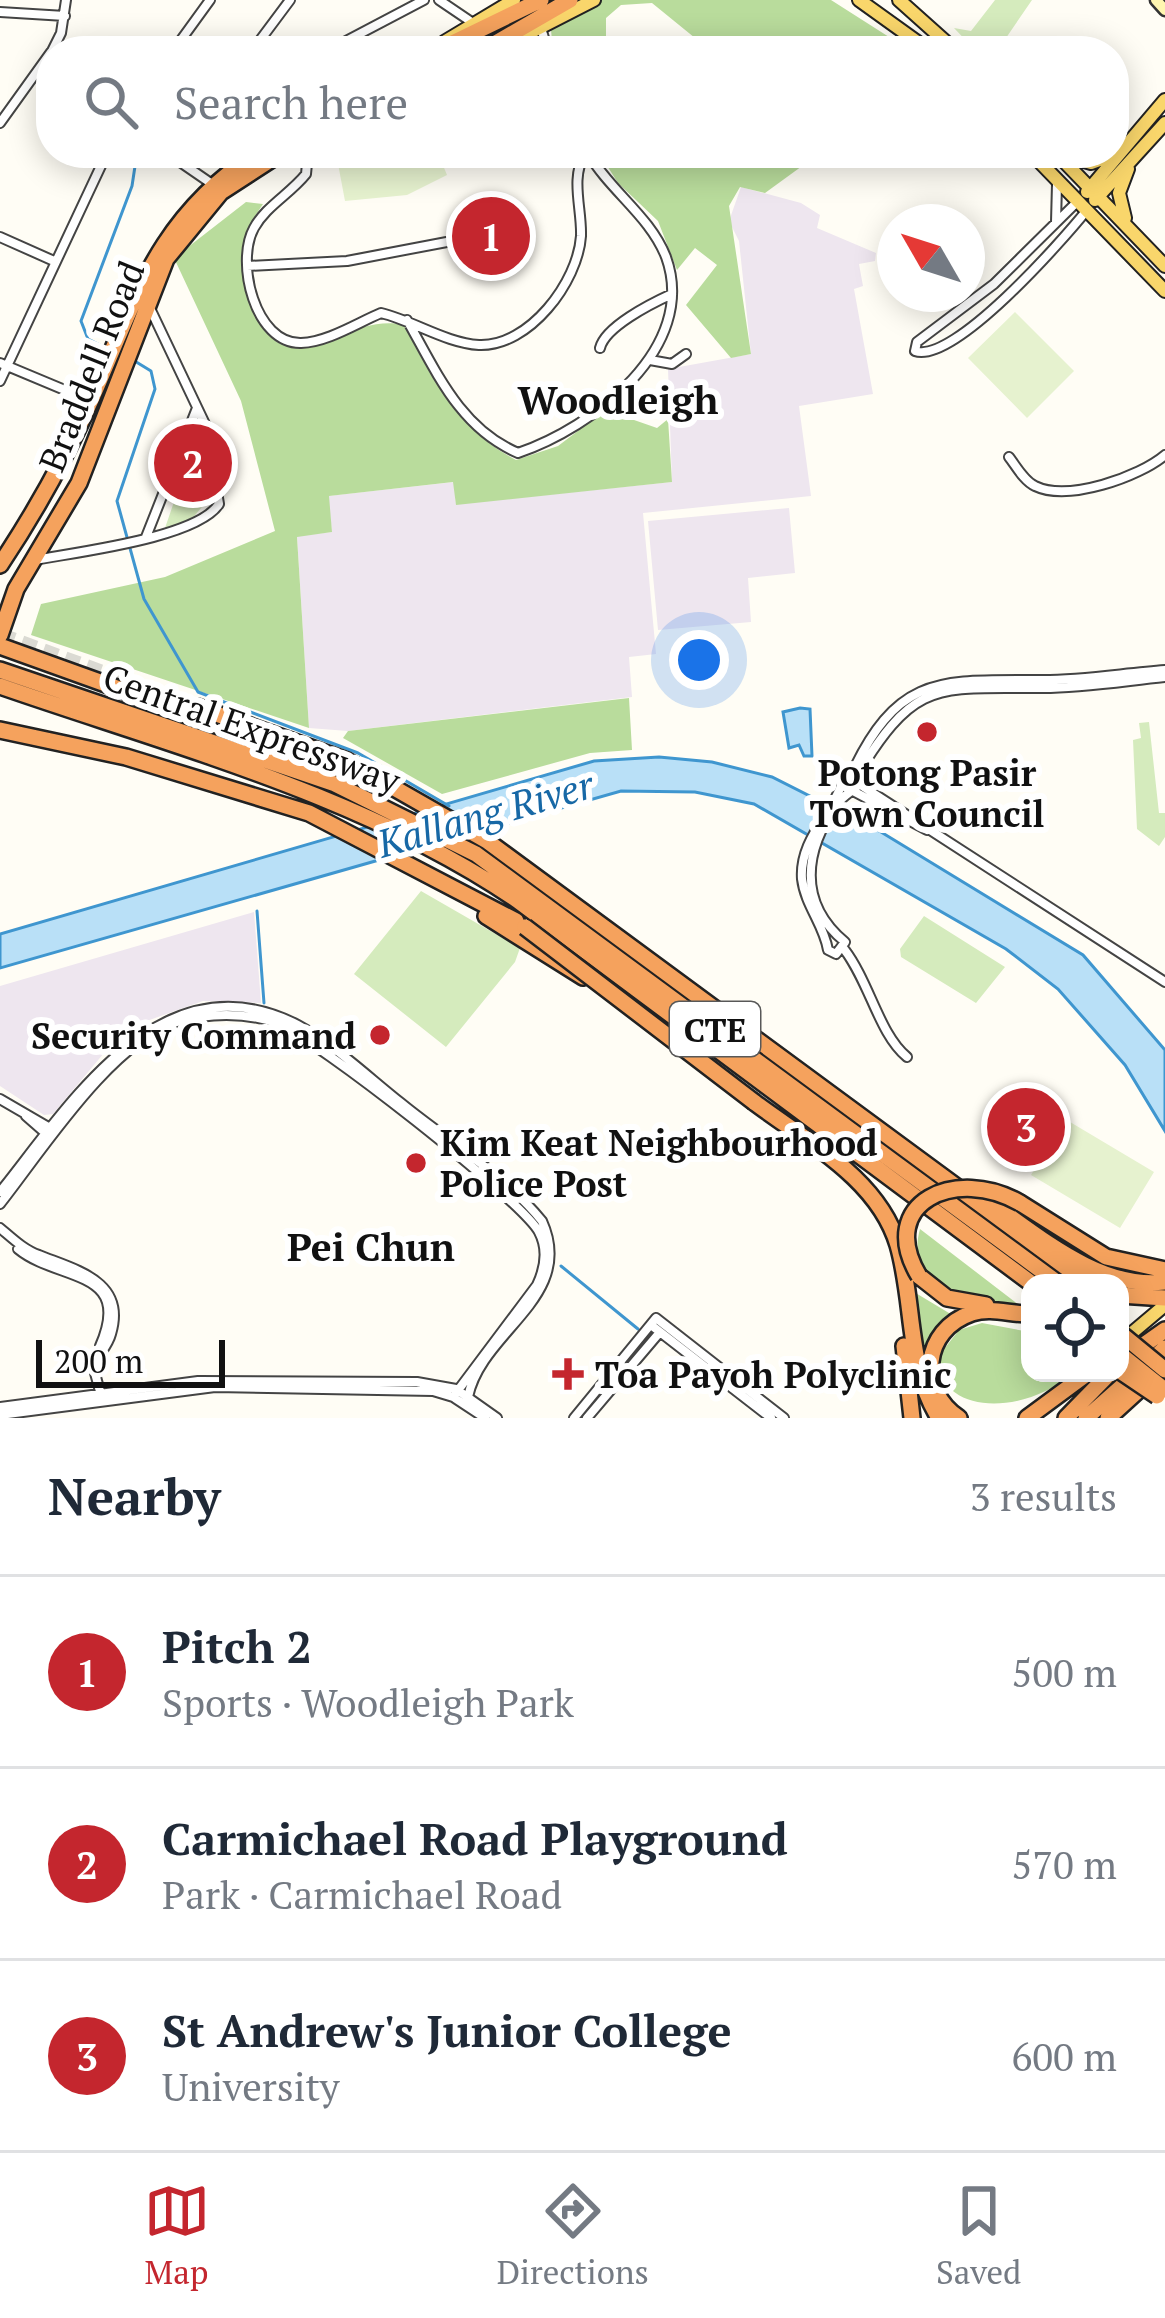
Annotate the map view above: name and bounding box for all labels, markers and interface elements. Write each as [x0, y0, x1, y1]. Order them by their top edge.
search box [36, 36, 1129, 168]
icon: search [78, 69, 144, 135]
text: Search here [174, 72, 408, 132]
pin: 1 [452, 191, 530, 281]
north arrow [877, 204, 985, 312]
street label: Braddell Road [27, 254, 155, 478]
district label: Woodleigh [518, 373, 718, 425]
pin: 2 [154, 418, 232, 508]
your location [669, 630, 729, 690]
street label: Central Expressway [97, 652, 408, 804]
marker: Potong Pasir Town Council [914, 719, 940, 745]
place label: Potong Pasir Town Council [809, 749, 1045, 837]
water label: Kallang River [370, 757, 601, 869]
road number: CTE [670, 1002, 760, 1056]
place label: Security Command [31, 1012, 356, 1059]
marker: Security Command [367, 1022, 393, 1048]
pin: 3 [987, 1082, 1065, 1172]
place label: Kim Keat Neighbourhood Police Post [440, 1119, 878, 1207]
marker: Kim Keat Neighbourhood Police Post [403, 1150, 429, 1176]
district label: Pei Chun [287, 1220, 455, 1272]
map controls [1021, 1274, 1129, 1382]
button: locate [1021, 1274, 1129, 1382]
scale bar [36, 1334, 225, 1387]
text: 200 m [54, 1339, 143, 1382]
place label: Toa Payoh Polyclinic [595, 1351, 951, 1398]
marker: Toa Payoh Polyclinic [552, 1358, 584, 1390]
text: Nearby [48, 1462, 221, 1530]
text: 3 results [970, 1470, 1117, 1522]
text: Pitch 2 [162, 1616, 312, 1676]
text: 1 [76, 1646, 98, 1698]
text: 500 m [1012, 1646, 1117, 1698]
text: Sports · Woodleigh Park [162, 1676, 574, 1728]
text: Carmichael Road Playground [162, 1808, 788, 1868]
text: 2 [76, 1838, 98, 1890]
text: 570 m [1012, 1838, 1117, 1890]
text: Park · Carmichael Road [162, 1868, 562, 1920]
text: St Andrew's Junior College [162, 2000, 732, 2060]
text: 3 [76, 2030, 98, 2082]
text: 600 m [1012, 2030, 1117, 2082]
text: University [162, 2060, 340, 2112]
tab: Map [144, 2178, 210, 2293]
tab: Directions [497, 2178, 649, 2293]
tab: Saved [936, 2178, 1021, 2293]

